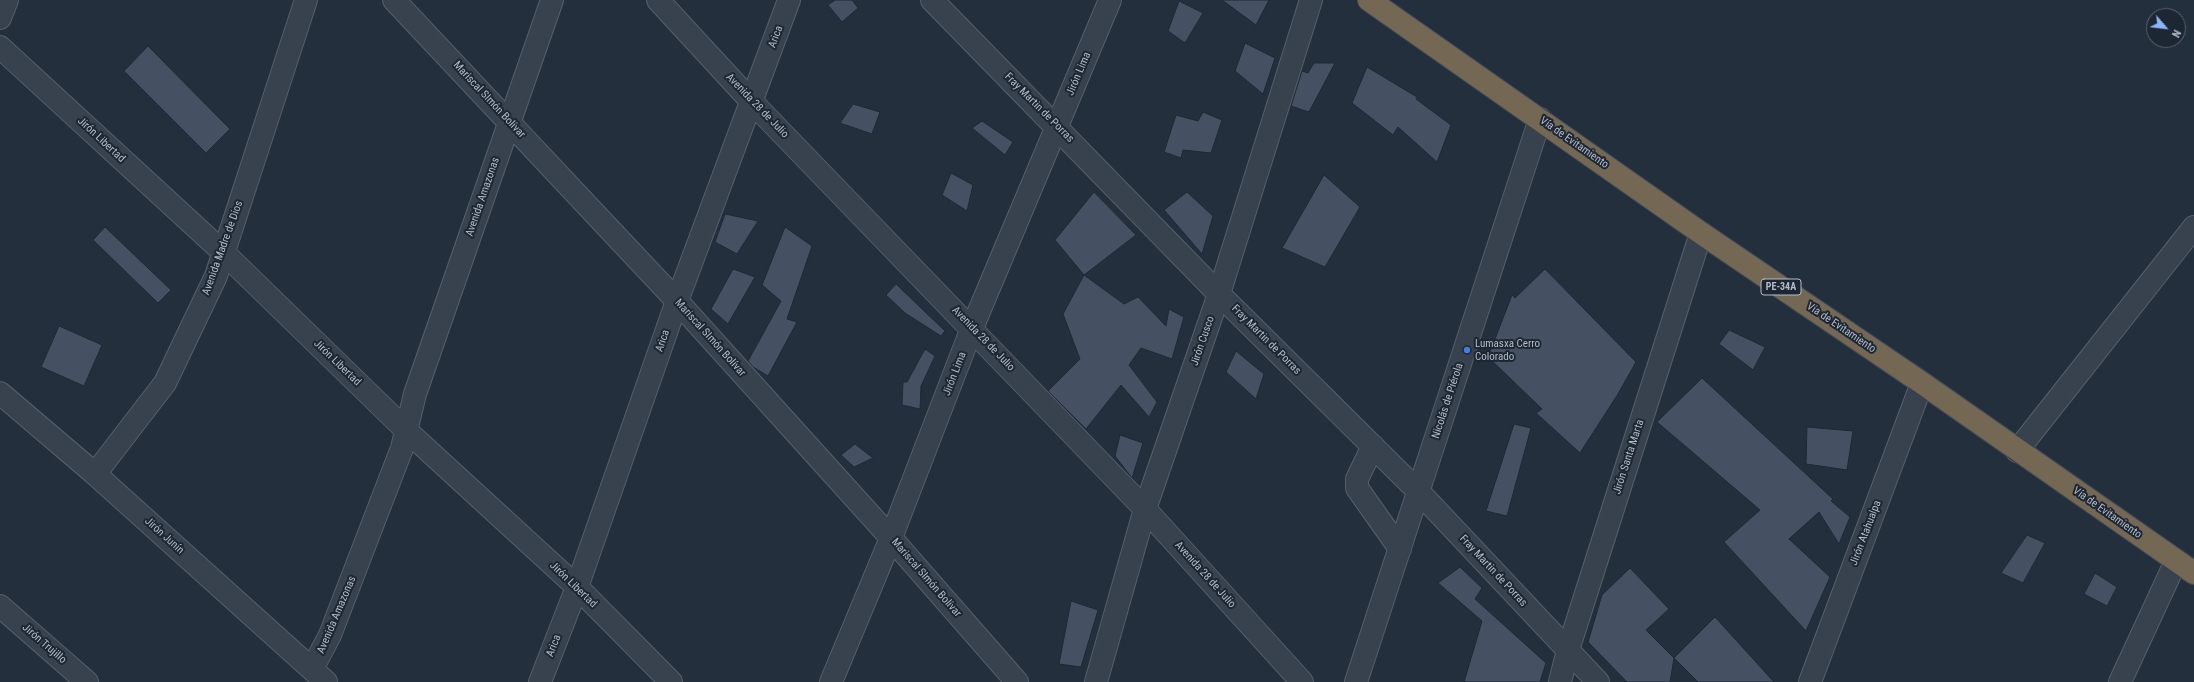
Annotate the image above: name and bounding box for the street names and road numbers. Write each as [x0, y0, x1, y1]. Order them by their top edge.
street label: Arica [766, 24, 786, 50]
street label: Jirón Lima [1064, 50, 1094, 98]
street label: Mariscal SImón Bolívar [450, 59, 528, 141]
street label: Fray Martin de Porras [1001, 70, 1077, 146]
street label: Avenida 28 de Julio [723, 71, 791, 141]
street label: Vía de Evitamiento [1537, 114, 1611, 172]
street label: Jirón Libertad [74, 115, 128, 165]
street label: Avenida Amazonas [463, 156, 503, 238]
street label: Avenida Madre de Dios [200, 199, 246, 297]
road number: PE-34A [1761, 279, 1801, 295]
street label: Mariscal SImón Bolívar [672, 296, 748, 380]
street label: Vía de Evitamiento [1804, 300, 1878, 356]
street label: Fray Martin de Porras [1228, 302, 1304, 378]
street label: Avenida 28 de Julio [949, 304, 1017, 374]
street label: Jirón Cusco [1188, 314, 1218, 368]
street label: Arica [653, 328, 673, 354]
street label: Jirón Libertad [311, 337, 363, 389]
street label: Jirón Lima [941, 350, 969, 398]
street label: Nicolás de Piérola [1430, 362, 1466, 440]
street label: Jirón Santa Marta [1611, 418, 1647, 496]
street label: Vía de Evitamiento [2070, 484, 2144, 542]
street label: Jirón Atahualpa [1848, 499, 1884, 567]
street label: Jirón Junín [142, 515, 186, 557]
street label: Fray Martin de Porras [1457, 533, 1529, 609]
street label: Mariscal SImón Bolívar [888, 536, 964, 620]
street label: Avenida 28 de Julio [1172, 539, 1238, 611]
street label: Jirón Libertad [547, 559, 599, 611]
street label: Avenida Amazonas [315, 574, 359, 656]
street label: Jirón Trujillo [19, 621, 69, 667]
street label: Arica [544, 633, 564, 659]

